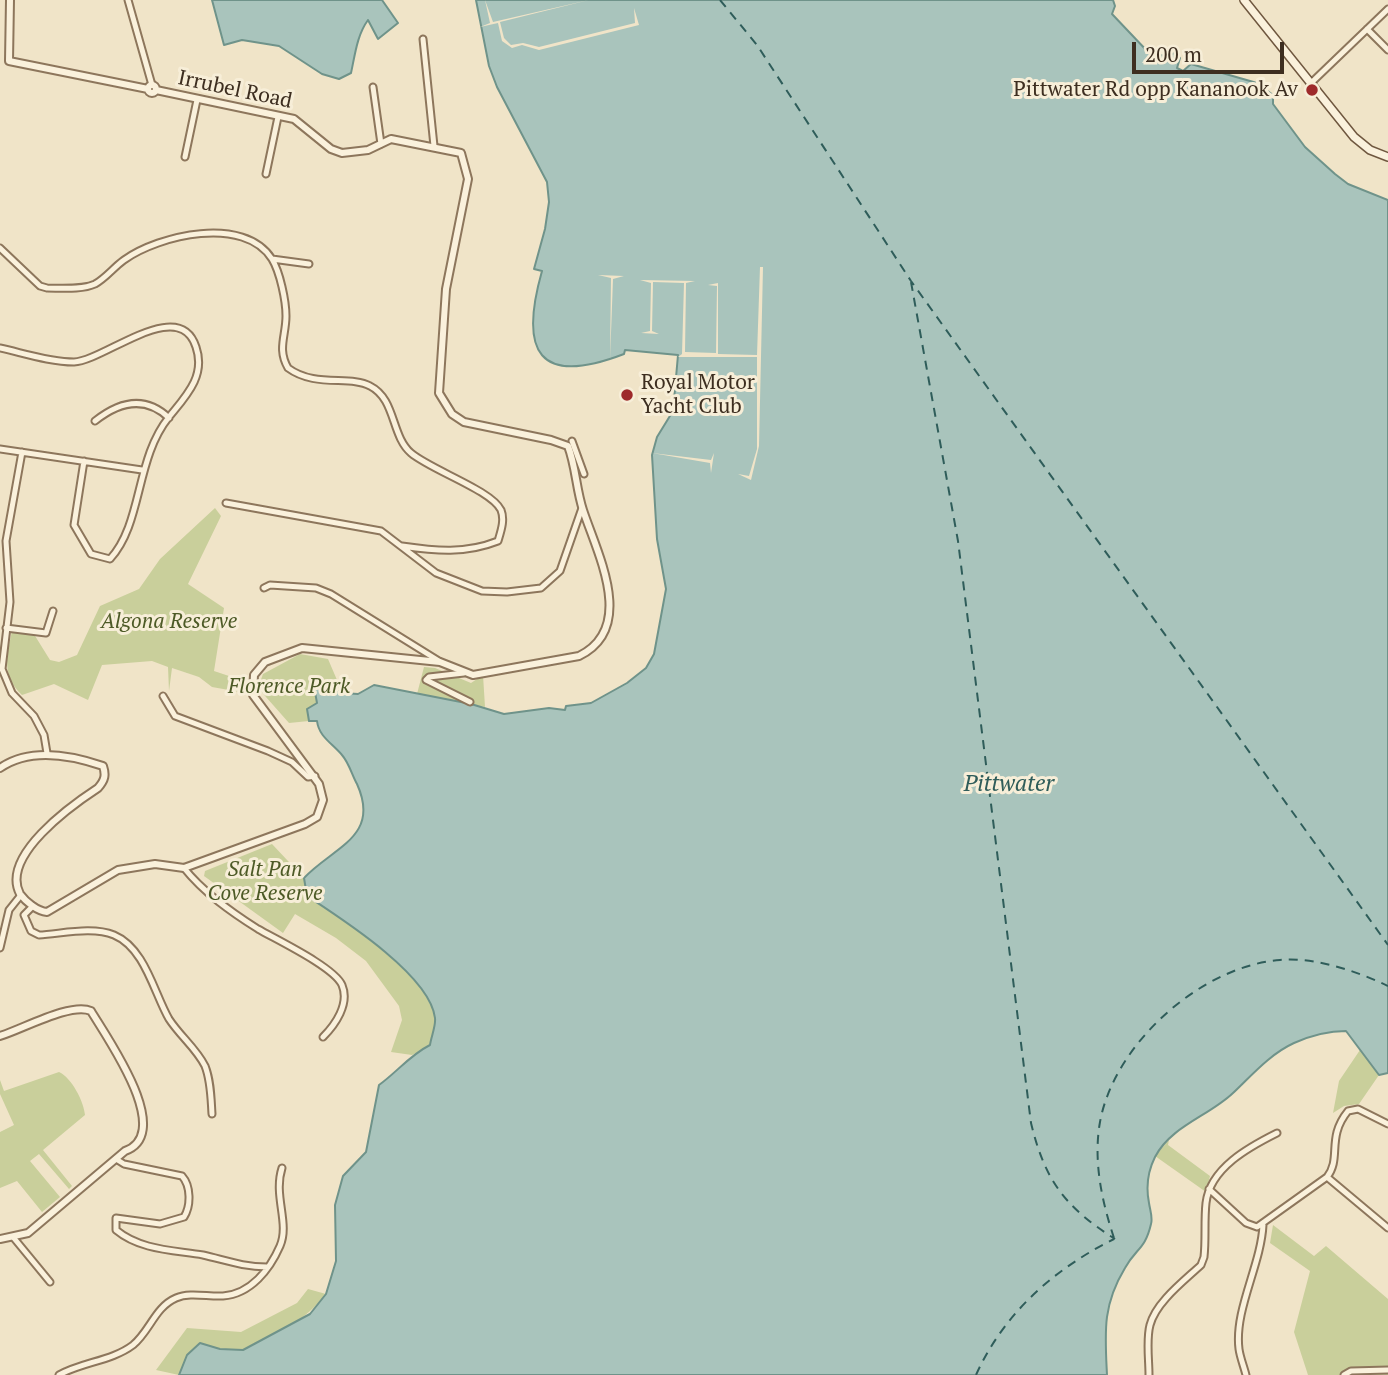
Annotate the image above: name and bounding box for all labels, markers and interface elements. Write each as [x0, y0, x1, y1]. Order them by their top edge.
scale bar [1136, 28, 1288, 72]
text: 200 m [1145, 40, 1202, 68]
street label: Irrubel Road [176, 66, 294, 114]
place label: Pittwater Rd opp Kananook Av [1013, 77, 1298, 103]
marker: Pittwater Rd opp Kananook Av [1304, 82, 1320, 98]
place label: Royal Motor Yacht Club [641, 370, 755, 420]
marker: Royal Motor Yacht Club [619, 387, 635, 403]
park label: Algona Reserve [101, 609, 237, 635]
park label: Florence Park [228, 674, 350, 700]
water label: Pittwater [964, 770, 1054, 798]
park label: Salt Pan Cove Reserve [208, 857, 322, 907]

